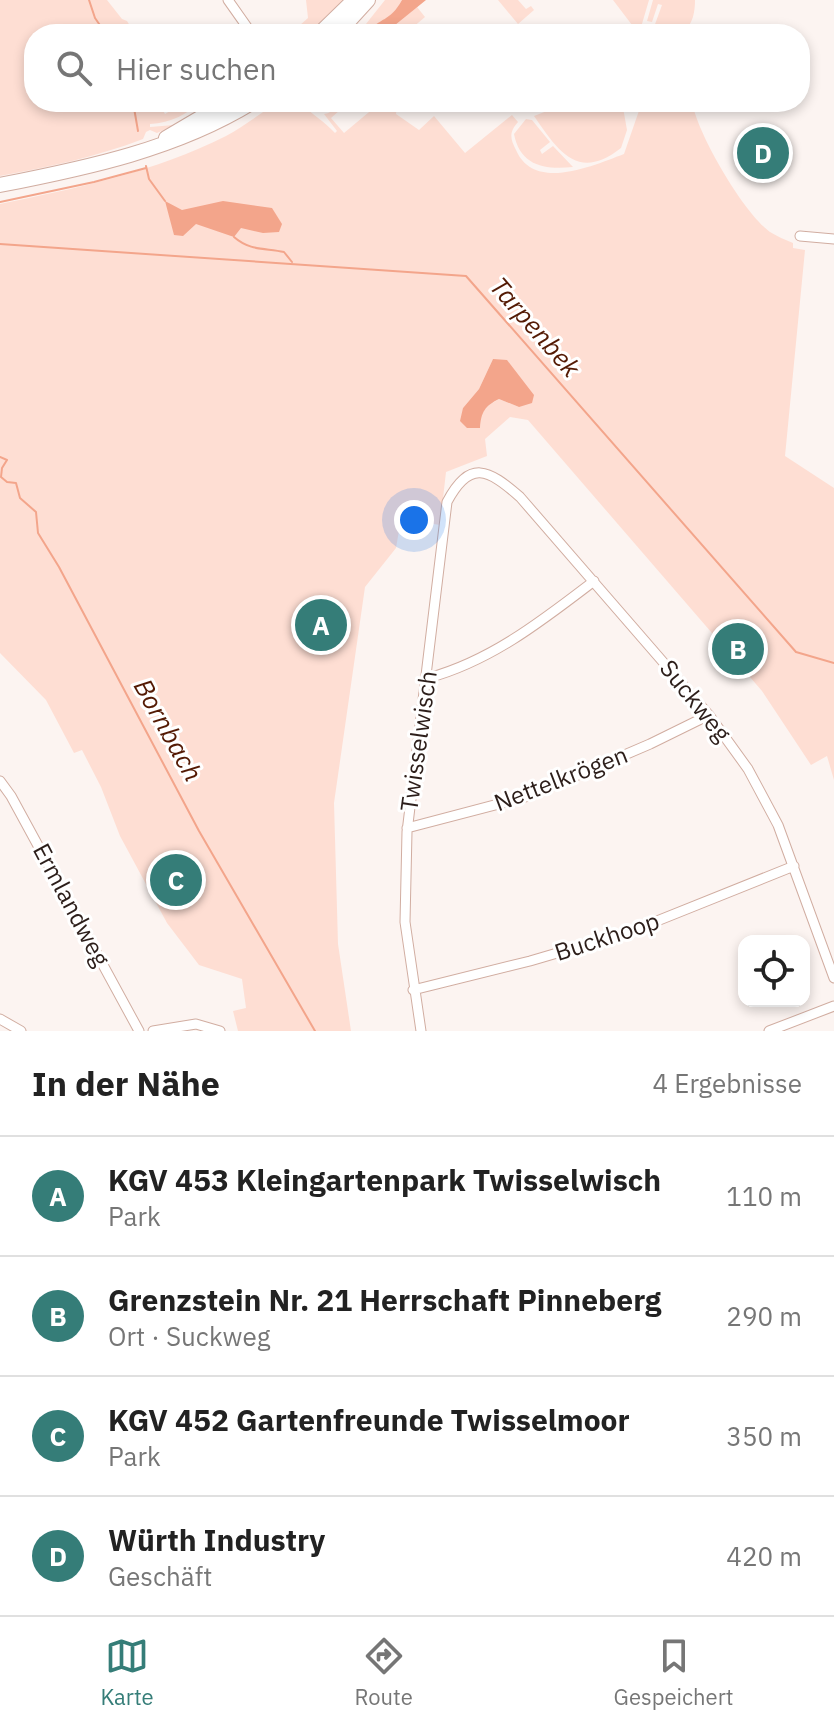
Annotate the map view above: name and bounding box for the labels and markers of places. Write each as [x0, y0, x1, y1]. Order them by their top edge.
pin: D [737, 123, 789, 183]
pin: A [295, 595, 347, 655]
pin: B [712, 619, 764, 679]
pin: C [150, 850, 202, 910]

